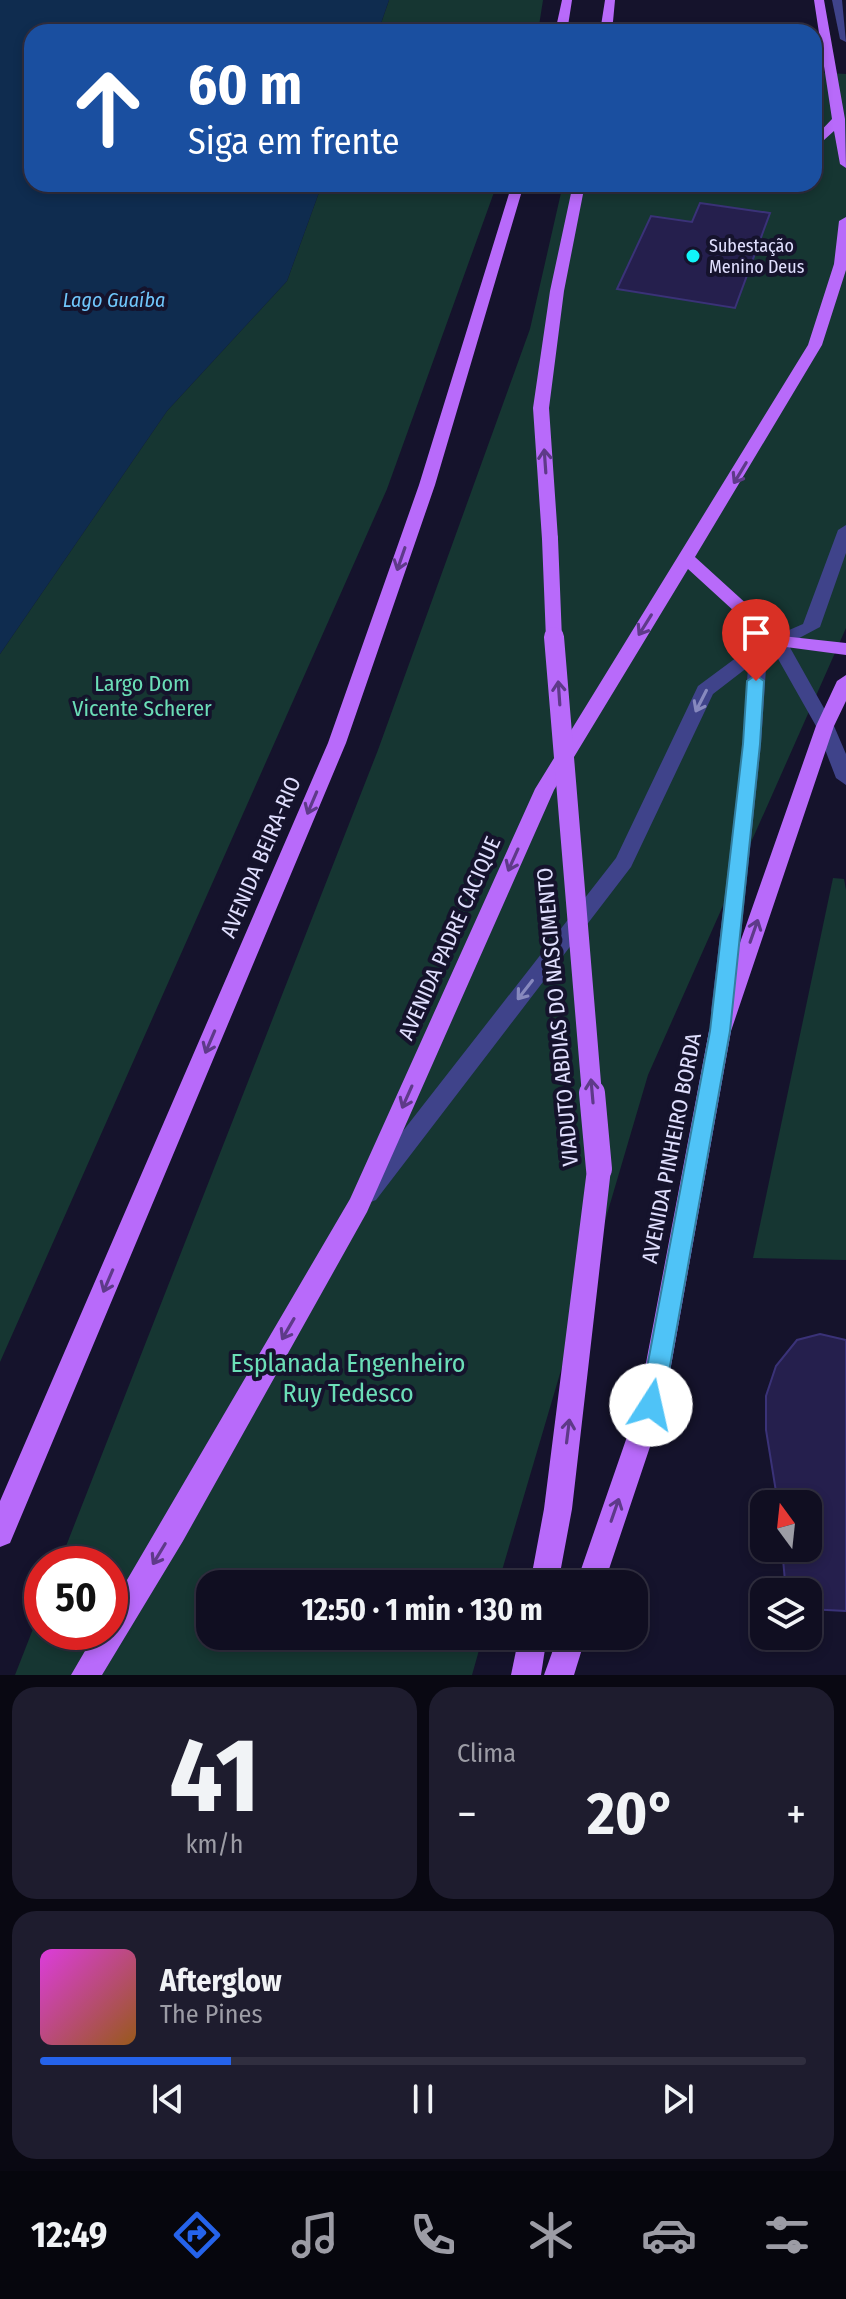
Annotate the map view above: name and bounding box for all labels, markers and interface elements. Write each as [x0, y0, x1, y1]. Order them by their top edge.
text: 60 m [188, 52, 302, 119]
icon: ahead [56, 56, 160, 160]
text: Siga em frente [188, 120, 400, 164]
place label: Subestação Menino Deus [709, 235, 805, 278]
marker: Subestação Menino Deus [684, 247, 702, 265]
water label: Lago Guaíba [63, 288, 165, 312]
one-way arrow [537, 448, 552, 475]
one-way arrow [731, 461, 747, 484]
one-way arrow [393, 546, 408, 571]
pin [722, 599, 790, 681]
icon: arrive [734, 611, 778, 655]
one-way arrow [637, 614, 654, 636]
park label: Largo Dom Vicente Scherer [72, 670, 212, 722]
one-way arrow [551, 680, 566, 707]
one-way arrow [692, 688, 708, 712]
street label: AVENIDA BEIRA-RIO [214, 773, 307, 942]
one-way arrow [303, 790, 318, 815]
street label: AVENIDA PADRE CACIQUE [392, 832, 506, 1044]
one-way arrow [504, 847, 519, 872]
street label: VIADUTO ABDIAS DO NASCIMENTO [531, 867, 584, 1167]
one-way arrow [748, 918, 763, 943]
one-way arrow [516, 979, 533, 1000]
one-way arrow [201, 1029, 216, 1054]
street label: AVENIDA PINHEIRO BORDA [636, 1030, 707, 1266]
one-way arrow [584, 1078, 599, 1105]
one-way arrow [399, 1085, 414, 1109]
one-way arrow [99, 1268, 114, 1293]
one-way arrow [280, 1316, 295, 1340]
park label: Esplanada Engenheiro Ruy Tedesco [231, 1348, 465, 1409]
position arrow [609, 1363, 693, 1447]
one-way arrow [560, 1418, 575, 1445]
north arrow [750, 1490, 822, 1562]
map controls [750, 1490, 822, 1650]
one-way arrow [609, 1498, 624, 1523]
one-way arrow [151, 1542, 167, 1565]
speed limit sign: 50 [24, 1546, 128, 1650]
button: layers [750, 1578, 822, 1650]
text: 12:50 · 1 min · 130 m [301, 1592, 543, 1628]
text: 41 [169, 1714, 260, 1839]
text: Clima [457, 1738, 516, 1769]
text: 20° [587, 1778, 676, 1850]
text: − [457, 1788, 477, 1841]
text: + [786, 1788, 806, 1841]
text: km/h [186, 1829, 243, 1860]
text: Afterglow [160, 1963, 282, 1999]
text: The Pines [160, 1999, 263, 2030]
icon: previous [146, 2077, 190, 2121]
icon: pause [401, 2077, 445, 2121]
icon: next [656, 2077, 700, 2121]
icon: directions [169, 2207, 225, 2263]
icon: music [287, 2207, 343, 2263]
icon: phone [405, 2207, 461, 2263]
icon: climate [523, 2207, 579, 2263]
icon: car [641, 2207, 697, 2263]
icon: filters [759, 2207, 815, 2263]
text: 12:49 [31, 2213, 107, 2257]

